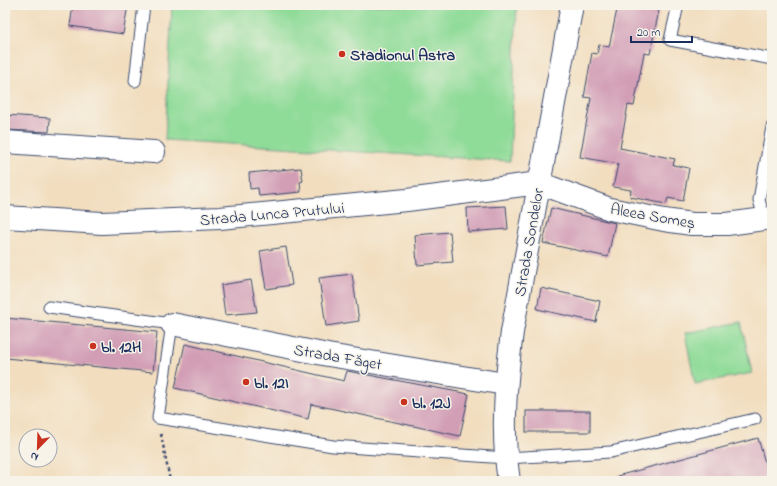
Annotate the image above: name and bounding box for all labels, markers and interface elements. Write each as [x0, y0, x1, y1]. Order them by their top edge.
scale bar [631, 18, 692, 44]
text: 20 m [637, 24, 660, 42]
place label: Stadionul Astra [350, 44, 455, 68]
marker: Stadionul Astra [337, 49, 347, 59]
street label: Strada Sondelor [509, 186, 551, 298]
street label: Strada Lunca Prutului [199, 197, 346, 233]
street label: Aleea Someș [608, 198, 697, 236]
place label: bl. 12H [101, 336, 141, 360]
street label: Strada Făget [292, 338, 384, 378]
marker: bl. 12H [88, 341, 98, 351]
place label: bl. 12I [254, 372, 289, 396]
marker: bl. 12I [241, 377, 251, 387]
place label: bl. 12J [412, 392, 451, 416]
marker: bl. 12J [399, 397, 409, 407]
north arrow [18, 428, 58, 468]
text: N [28, 447, 41, 465]

